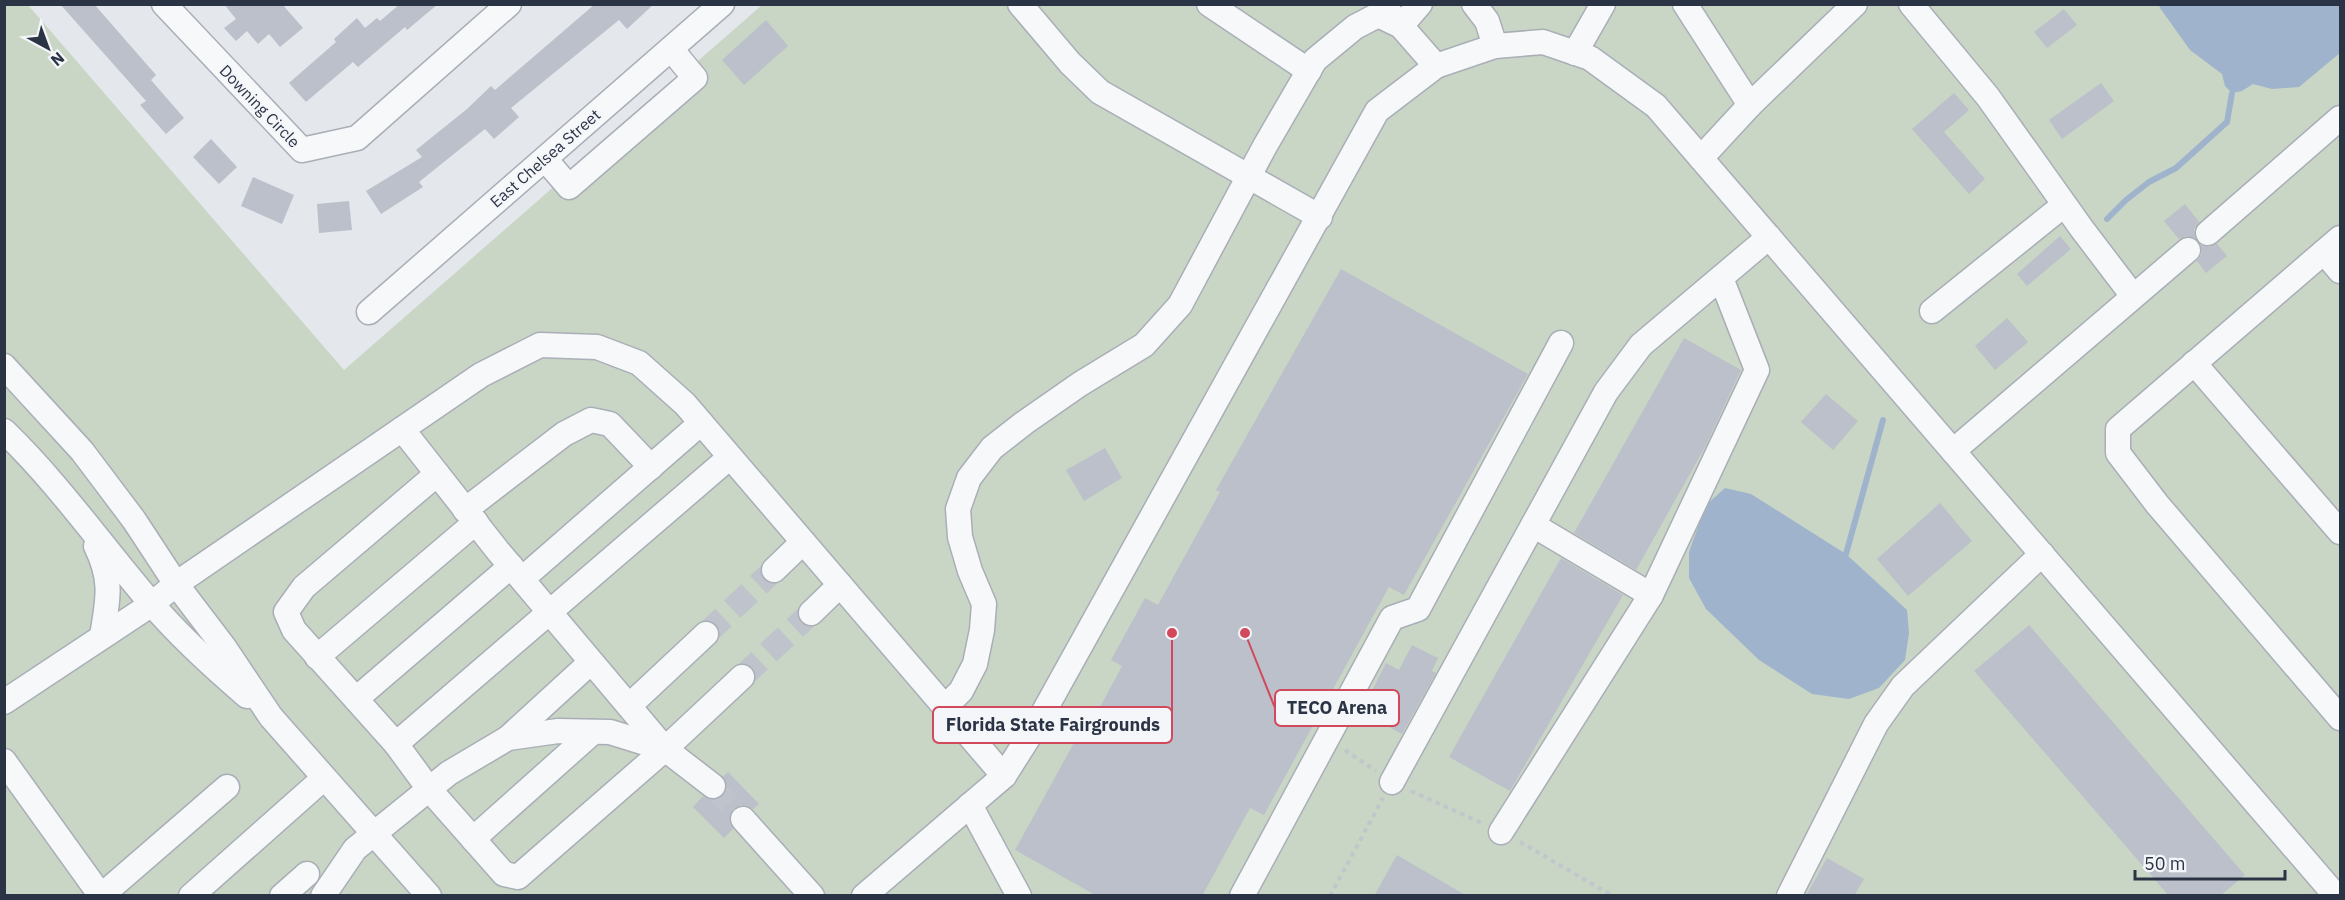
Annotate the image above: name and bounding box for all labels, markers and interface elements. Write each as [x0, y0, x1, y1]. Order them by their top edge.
north arrow [18, 18, 78, 78]
text: N [47, 48, 69, 71]
street label: Downing Circle [216, 60, 305, 152]
street label: East Chelsea Street [486, 105, 604, 211]
callout: TECO Arena [1275, 690, 1399, 726]
text: TECO Arena [1287, 696, 1387, 719]
callout: Florida State Fairgrounds [933, 707, 1172, 743]
text: Florida State Fairgrounds [946, 713, 1160, 736]
scale bar [2135, 843, 2285, 881]
text: 50 m [2144, 852, 2186, 875]

